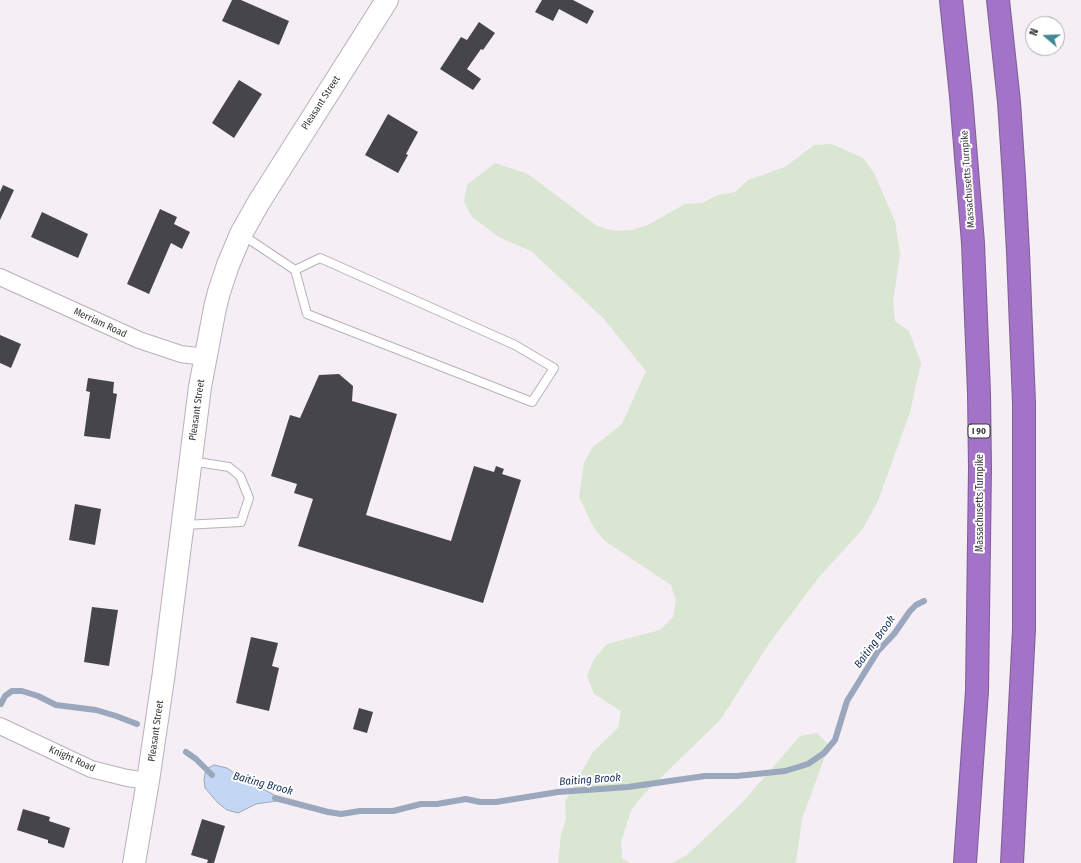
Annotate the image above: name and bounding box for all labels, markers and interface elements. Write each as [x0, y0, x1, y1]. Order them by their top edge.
north arrow [1025, 16, 1065, 56]
text: N [1027, 27, 1041, 37]
street label: Pleasant Street [299, 74, 343, 132]
street label: Massachusetts Turnpike [959, 130, 977, 228]
street label: Merriam Road [72, 305, 128, 341]
street label: Pleasant Street [187, 378, 207, 442]
road number: I 90 [968, 424, 990, 438]
street label: Massachusetts Turnpike [974, 454, 986, 552]
water label: Baiting Brook [852, 613, 898, 671]
street label: Pleasant Street [146, 699, 166, 763]
street label: Knight Road [47, 743, 97, 775]
water label: Baiting Brook [232, 770, 294, 798]
water label: Baiting Brook [559, 771, 621, 789]

